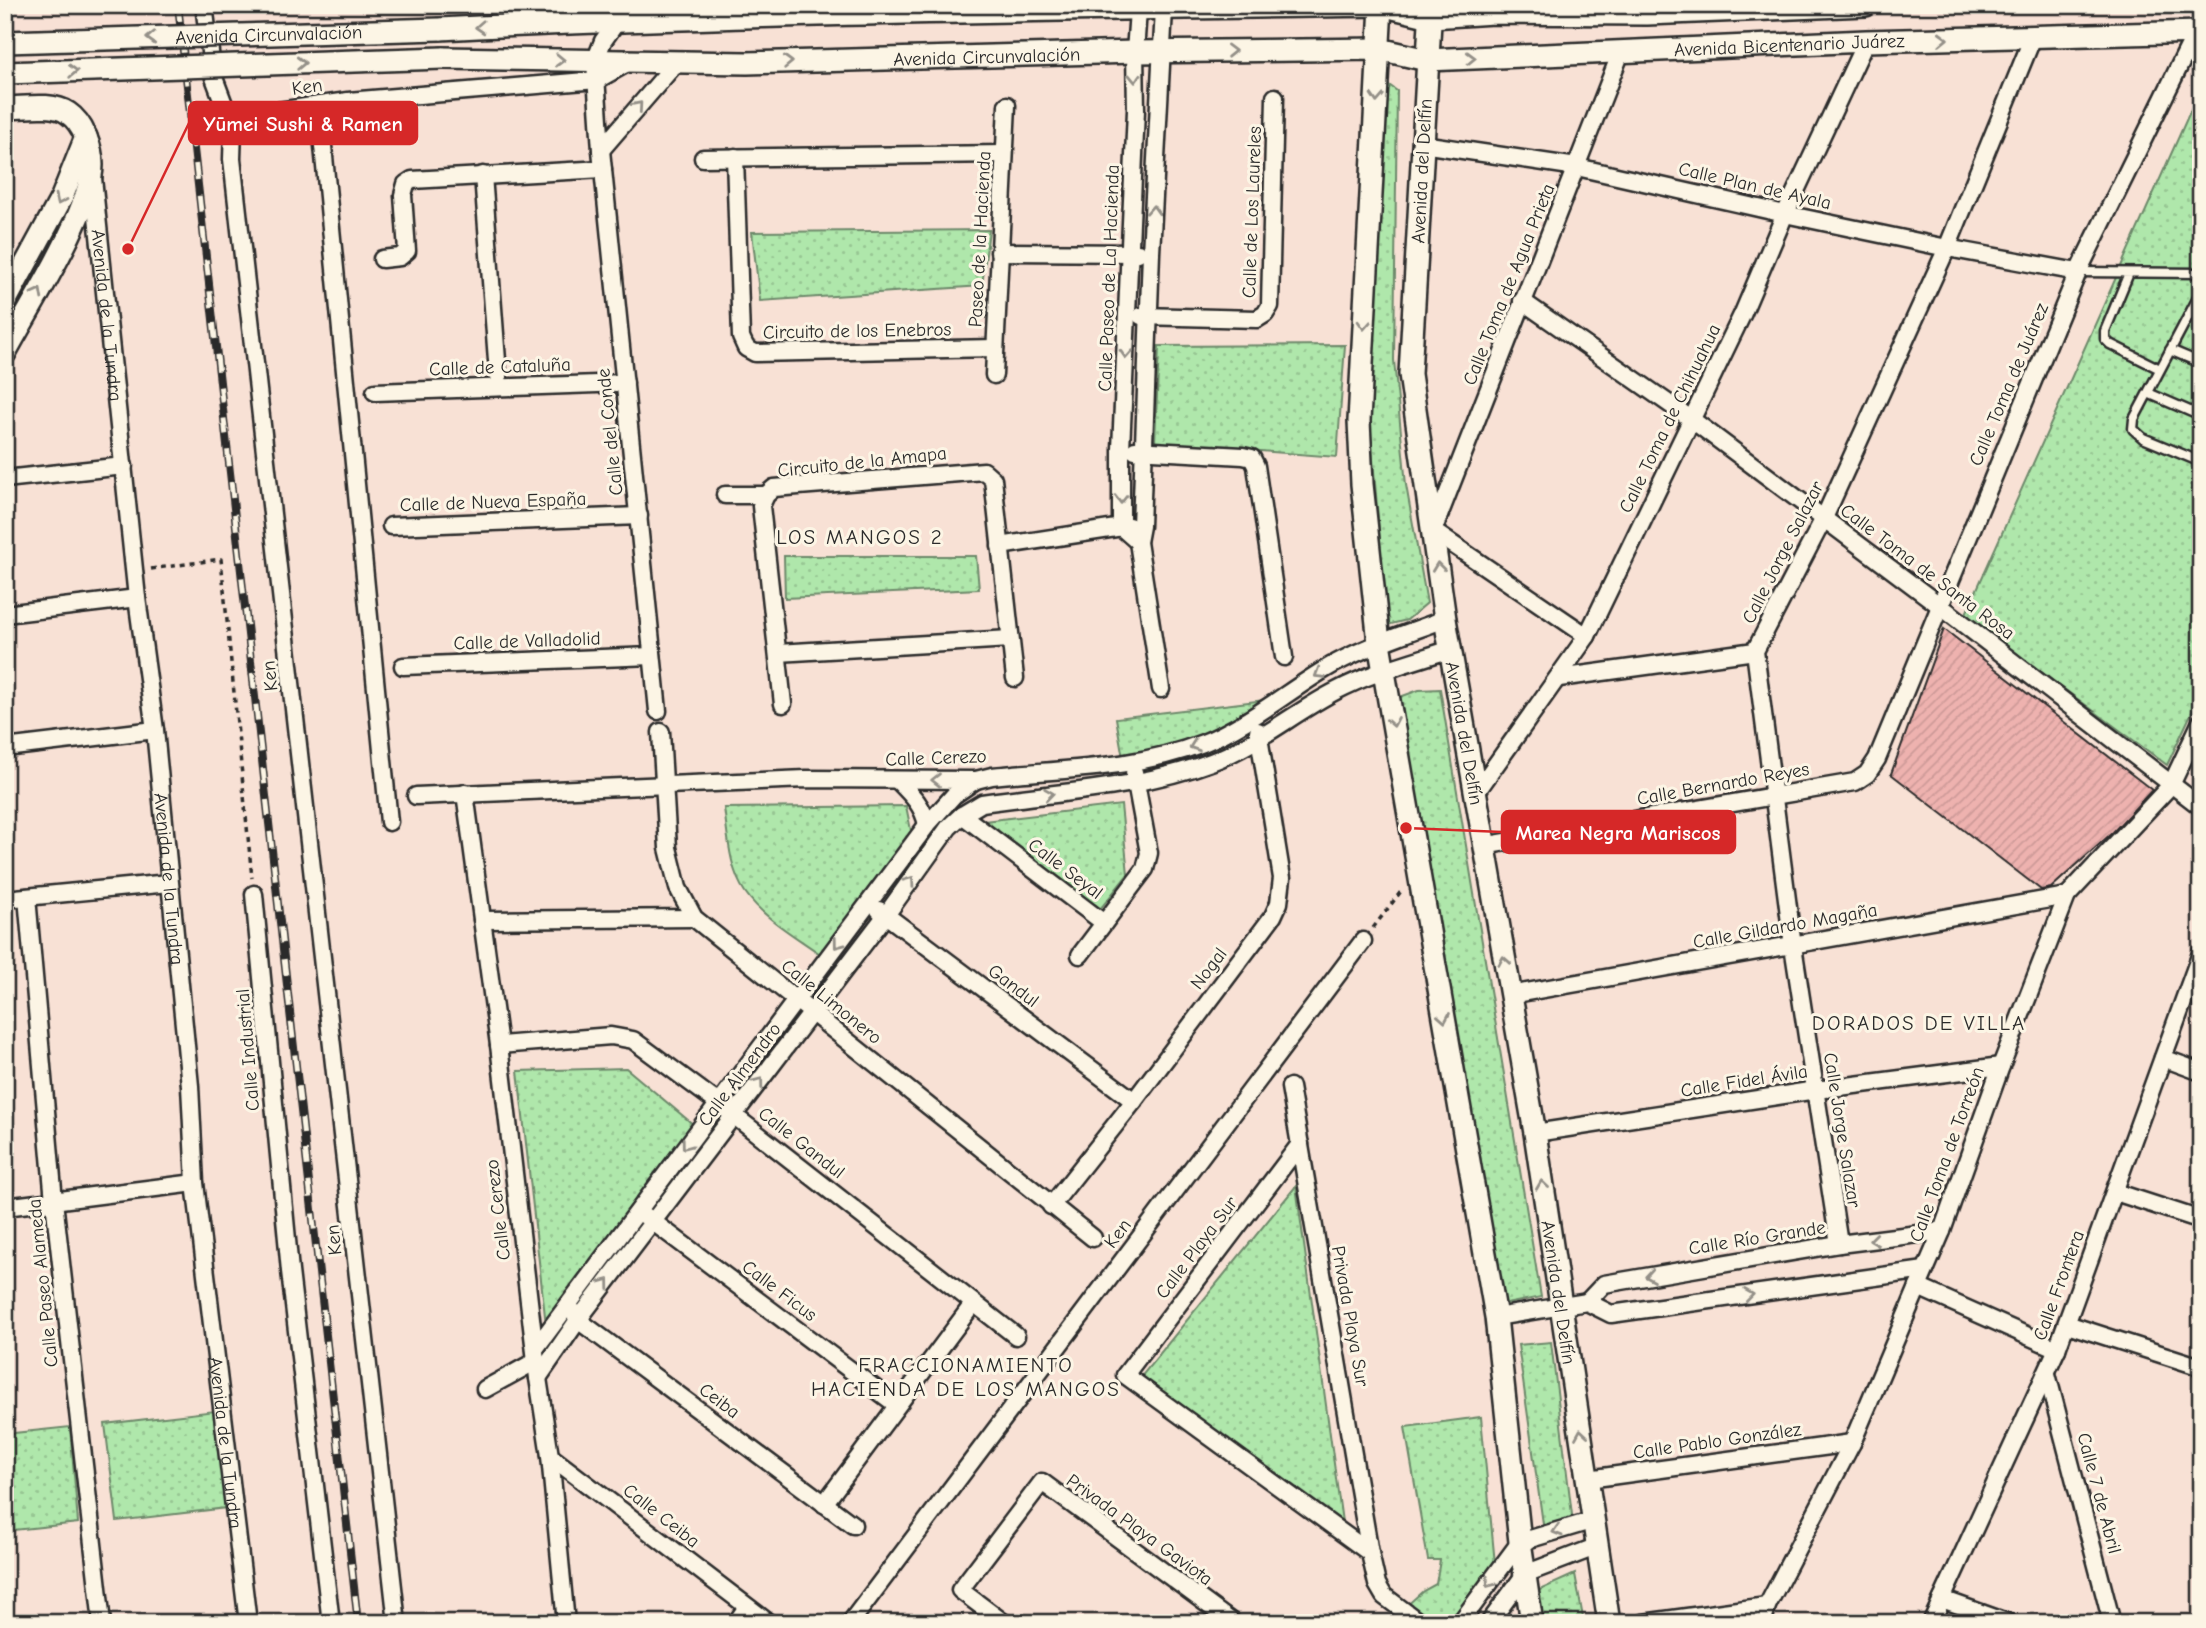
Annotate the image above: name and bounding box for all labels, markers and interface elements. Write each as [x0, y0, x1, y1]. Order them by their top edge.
one-way arrow [474, 19, 485, 34]
street label: Avenida Circunvalación [175, 21, 363, 49]
one-way arrow [145, 30, 156, 45]
street label: Avenida Bicentenario Juárez [1673, 30, 1905, 61]
one-way arrow [1937, 32, 1948, 47]
one-way arrow [1226, 43, 1237, 58]
street label: Avenida Circunvalación [893, 44, 1081, 71]
one-way arrow [1465, 51, 1476, 66]
one-way arrow [555, 53, 566, 68]
one-way arrow [783, 54, 794, 69]
one-way arrow [296, 55, 307, 70]
one-way arrow [68, 63, 79, 78]
one-way arrow [1128, 72, 1143, 83]
street label: Ken [290, 74, 324, 100]
one-way arrow [1369, 93, 1384, 104]
street label: Avenida del Delfín [1407, 98, 1437, 244]
one-way arrow [630, 101, 643, 114]
callout: Yūmei Sushi & Ramen [189, 102, 417, 144]
text: Yūmei Sushi & Ramen [203, 112, 403, 136]
street label: Calle de Los Laureles [1238, 126, 1266, 298]
street label: Paseo de la Hacienda [964, 150, 996, 328]
street label: Calle Plan de Ayala [1676, 158, 1833, 214]
street label: Calle Paseo de La Hacienda [1094, 164, 1124, 392]
street label: Calle Toma de Agua Prieta [1458, 180, 1559, 388]
one-way arrow [54, 193, 68, 205]
one-way arrow [1145, 205, 1160, 216]
street label: Avenida de la Tundra [86, 228, 126, 402]
one-way arrow [29, 288, 43, 300]
street label: Calle Toma de Juárez [1965, 300, 2053, 469]
street label: Circuito de los Enebros [763, 318, 951, 344]
one-way arrow [1357, 320, 1372, 331]
street label: Calle Toma de Chihuahua [1615, 320, 1725, 516]
one-way arrow [1119, 349, 1134, 360]
street label: Calle de Cataluña [429, 354, 571, 380]
street label: Calle del Conde [592, 367, 628, 496]
street label: Circuito de la Amapa [776, 442, 948, 482]
street label: Calle Jorge Salazar [1738, 477, 1828, 627]
street label: Calle de Nueva España [399, 488, 587, 516]
one-way arrow [1113, 494, 1129, 505]
street label: Calle Toma de Santa Rosa [1836, 499, 2019, 644]
district label: LOS MANGOS 2 [776, 525, 944, 549]
one-way arrow [1431, 562, 1446, 573]
street label: Calle de Valladolid [453, 627, 601, 655]
street label: Ken [257, 659, 283, 692]
street label: Avenida del Delfín [1441, 660, 1487, 807]
one-way arrow [1313, 665, 1326, 678]
one-way arrow [1385, 716, 1400, 728]
one-way arrow [1189, 738, 1201, 752]
street label: Calle Cerezo [885, 745, 987, 771]
street label: Calle Bernardo Reyes [1635, 758, 1811, 810]
one-way arrow [931, 772, 941, 788]
one-way arrow [1043, 786, 1055, 801]
street label: Avenida de la Tundra [149, 792, 188, 966]
callout: Marea Negra Mariscos [1502, 811, 1735, 853]
text: Marea Negra Mariscos [1515, 821, 1721, 845]
street label: Calle Seyal [1024, 834, 1107, 904]
one-way arrow [902, 876, 914, 889]
street label: Calle Gildardo Magaña [1691, 899, 1879, 953]
one-way arrow [834, 936, 846, 949]
street label: Nogal [1186, 943, 1232, 994]
street label: Calle Limonero [777, 955, 886, 1049]
one-way arrow [1497, 955, 1512, 967]
street label: Gandul [984, 960, 1043, 1012]
street label: Calle Industrial [232, 988, 264, 1112]
district label: DORADOS DE VILLA [1812, 1011, 2026, 1035]
one-way arrow [1436, 1012, 1451, 1024]
street label: Calle Almendro [694, 1018, 786, 1131]
street label: Calle Jorge Salazar [1819, 1051, 1865, 1210]
street label: Calle Fidel Ávila [1679, 1060, 1809, 1102]
street label: Calle Toma de Torreón [1905, 1064, 1989, 1245]
one-way arrow [751, 1078, 764, 1090]
street label: Calle Gandul [754, 1102, 849, 1183]
one-way arrow [682, 1137, 695, 1150]
street label: Calle Cerezo [481, 1158, 515, 1262]
one-way arrow [1535, 1179, 1550, 1191]
street label: Calle Playa Sur [1151, 1192, 1243, 1303]
street label: Calle Paseo Alameda [23, 1198, 63, 1368]
street label: Ken [1100, 1215, 1136, 1252]
street label: Calle Río Grande [1687, 1216, 1827, 1260]
street label: Avenida del Delfín [1536, 1219, 1580, 1366]
street label: Ken [321, 1223, 347, 1256]
street label: Calle Frontera [2029, 1227, 2089, 1344]
one-way arrow [1868, 1232, 1880, 1247]
street label: Privada Playa Sur [1327, 1244, 1373, 1389]
street label: Calle Ficus [738, 1256, 821, 1326]
one-way arrow [1644, 1268, 1655, 1283]
one-way arrow [598, 1278, 611, 1290]
one-way arrow [1743, 1287, 1755, 1302]
district label: FRACCIONAMIENTO HACIENDA DE LOS MANGOS [811, 1353, 1121, 1401]
street label: Avenida de la Tundra [204, 1356, 247, 1530]
street label: Ceiba [695, 1378, 744, 1423]
street label: Calle Pablo González [1632, 1418, 1803, 1464]
one-way arrow [1574, 1428, 1589, 1440]
street label: Calle 7 de Abril [2072, 1430, 2126, 1556]
street label: Privada Playa Gaviota [1062, 1469, 1217, 1590]
street label: Calle Ceiba [619, 1479, 704, 1553]
one-way arrow [1551, 1523, 1563, 1538]
one-way arrow [1486, 1575, 1499, 1587]

